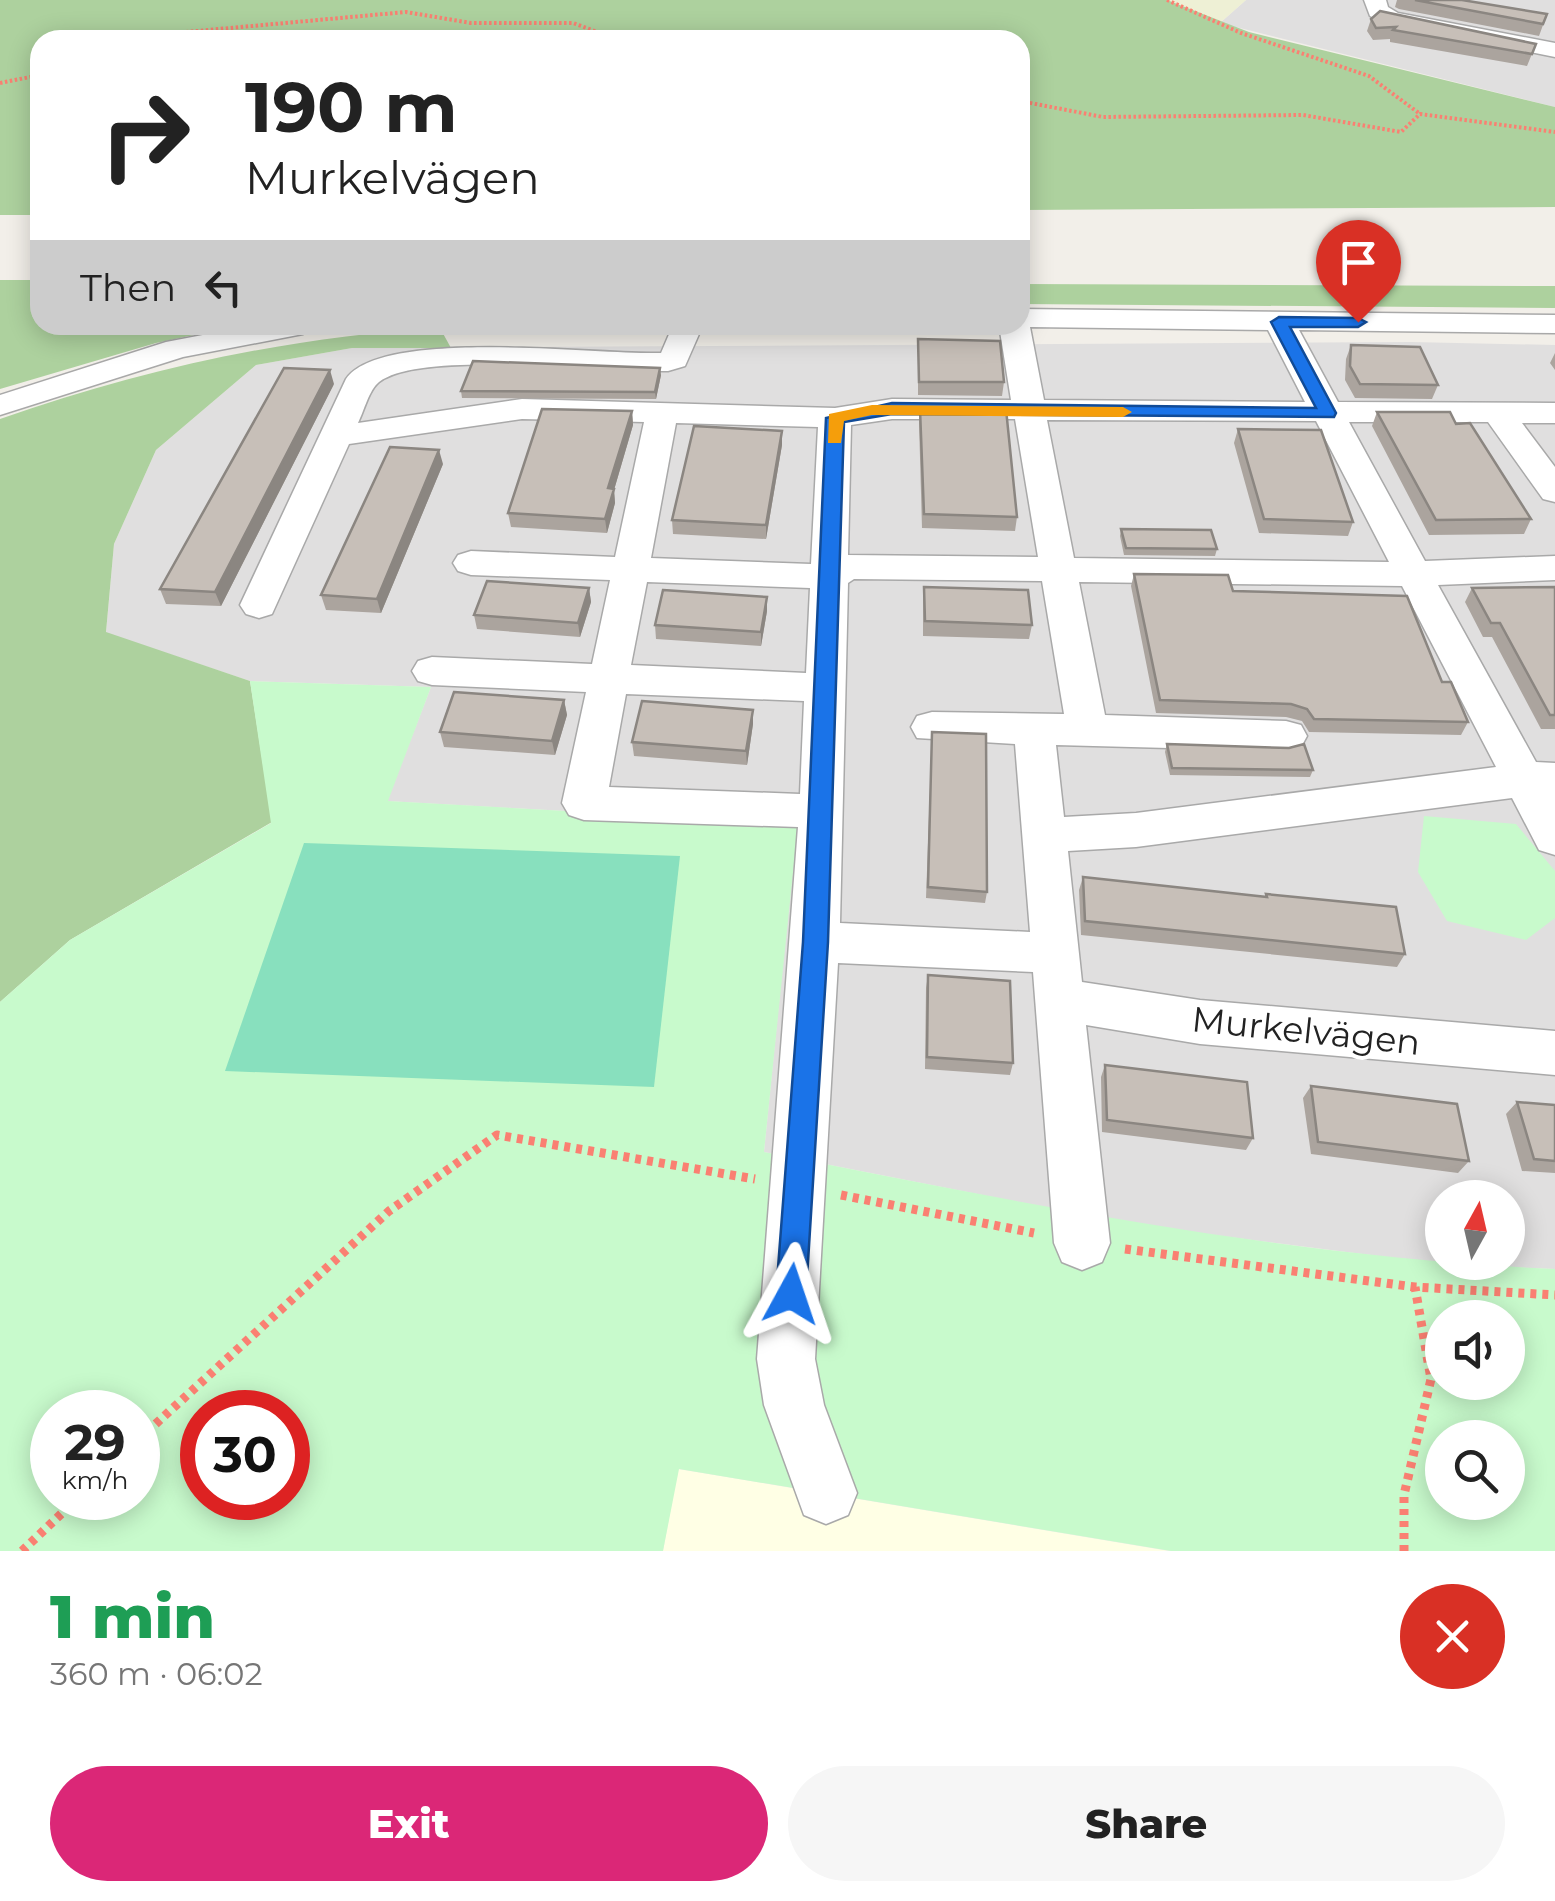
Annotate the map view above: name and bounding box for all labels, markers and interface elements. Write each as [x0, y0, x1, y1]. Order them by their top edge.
text: 190 m [245, 64, 458, 150]
icon: right [80, 70, 210, 200]
text: Murkelvägen [245, 150, 540, 205]
pin [1316, 220, 1401, 323]
icon: arrive [1331, 235, 1386, 290]
icon: left [196, 260, 251, 315]
text: Then [80, 264, 176, 311]
street label: Murkelvägen [1190, 997, 1422, 1064]
north arrow [1425, 1180, 1525, 1280]
map controls [1425, 1180, 1525, 1520]
position arrow [739, 1242, 843, 1346]
button: sound [1425, 1300, 1525, 1400]
speed limit sign: 30 [180, 1390, 310, 1520]
text: 29 [64, 1412, 126, 1473]
button: search [1425, 1420, 1525, 1520]
text: km/h [62, 1465, 128, 1495]
text: 1 min [50, 1580, 215, 1653]
button: close [1400, 1584, 1505, 1689]
text: 360 m · 06:02 [50, 1654, 263, 1693]
button: Exit [50, 1766, 768, 1881]
button: Share [788, 1766, 1505, 1881]

